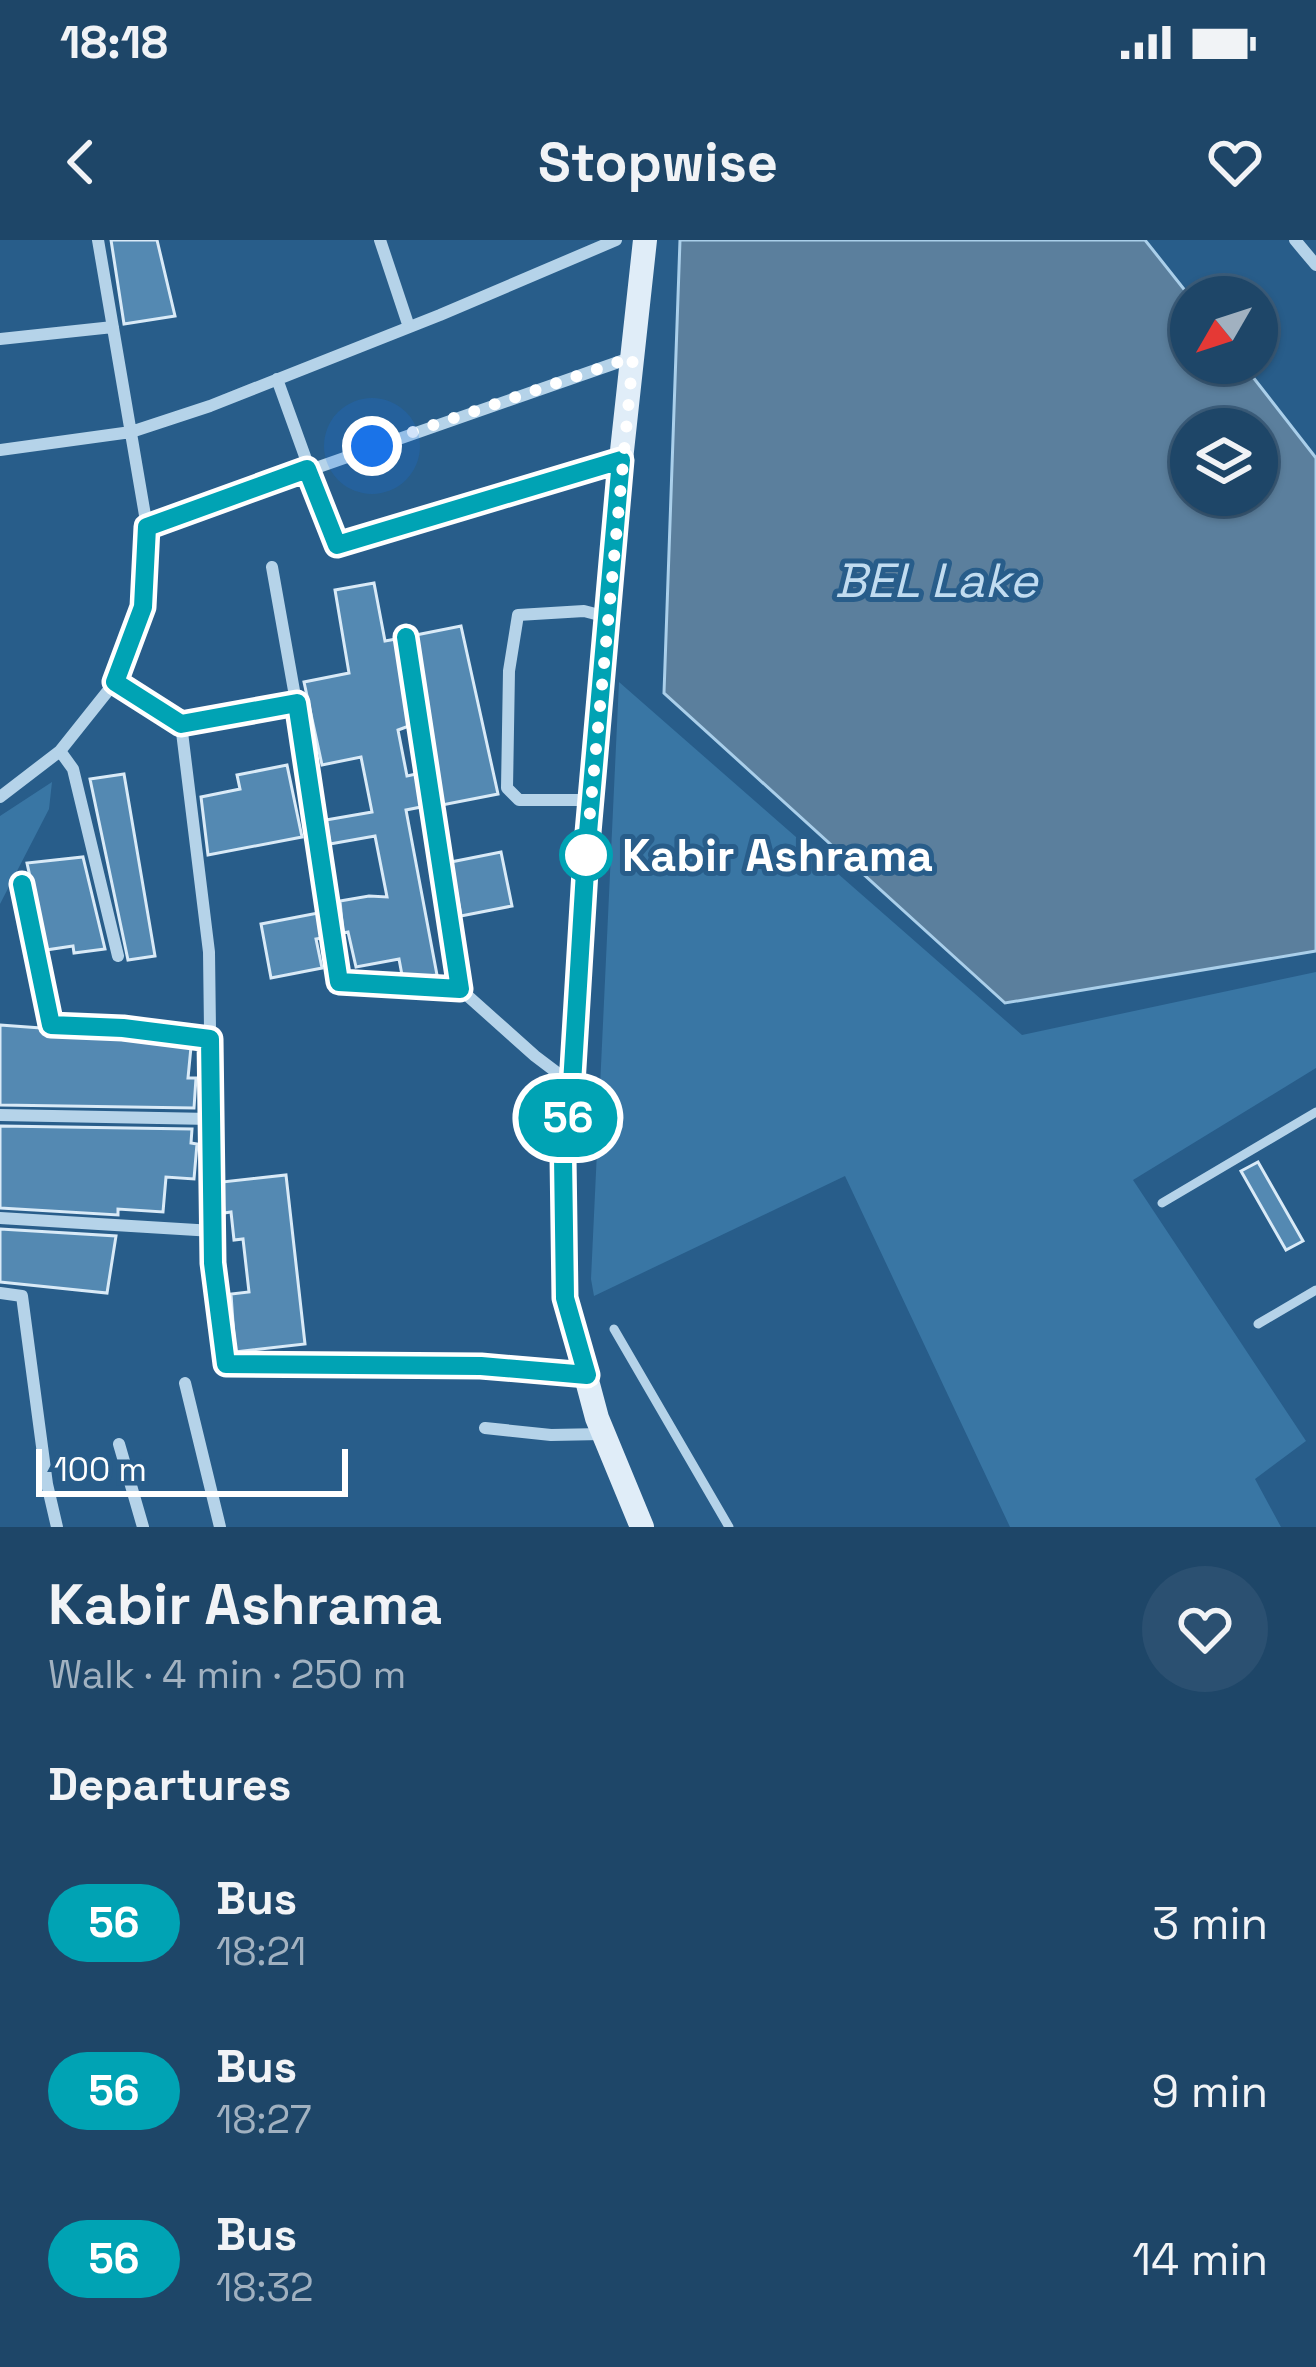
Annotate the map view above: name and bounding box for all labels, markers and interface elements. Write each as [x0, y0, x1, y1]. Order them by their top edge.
text: 18:18 [60, 14, 168, 71]
text: Stopwise [538, 128, 778, 197]
icon: back [48, 129, 114, 195]
icon: heart [1202, 129, 1268, 195]
north arrow [1170, 276, 1278, 384]
map controls [1170, 276, 1278, 516]
button: layers [1170, 408, 1278, 516]
your location [342, 416, 402, 476]
water label: BEL Lake [835, 550, 1039, 611]
place label: Kabir Ashrama [622, 827, 933, 884]
marker: Kabir Ashrama [561, 830, 611, 880]
line badge: 56 [514, 1079, 622, 1157]
text: 56 [542, 1091, 594, 1144]
scale bar [36, 1443, 348, 1496]
text: 100 m [54, 1449, 147, 1491]
button: heart [1142, 1566, 1268, 1692]
text: Kabir Ashrama [48, 1568, 442, 1641]
text: Walk · 4 min · 250 m [48, 1650, 406, 1699]
text: Departures [48, 1756, 291, 1813]
text: Bus [216, 1870, 297, 1927]
text: 3 min [1152, 1895, 1268, 1952]
text: 56 [88, 1896, 140, 1949]
text: 18:21 [216, 1927, 306, 1976]
text: Bus [216, 2038, 297, 2095]
text: 9 min [1152, 2063, 1268, 2120]
text: 56 [88, 2064, 140, 2117]
text: 18:27 [216, 2095, 312, 2144]
text: Bus [216, 2206, 297, 2263]
text: 14 min [1132, 2231, 1268, 2288]
text: 56 [88, 2232, 140, 2285]
text: 18:32 [216, 2263, 314, 2312]

